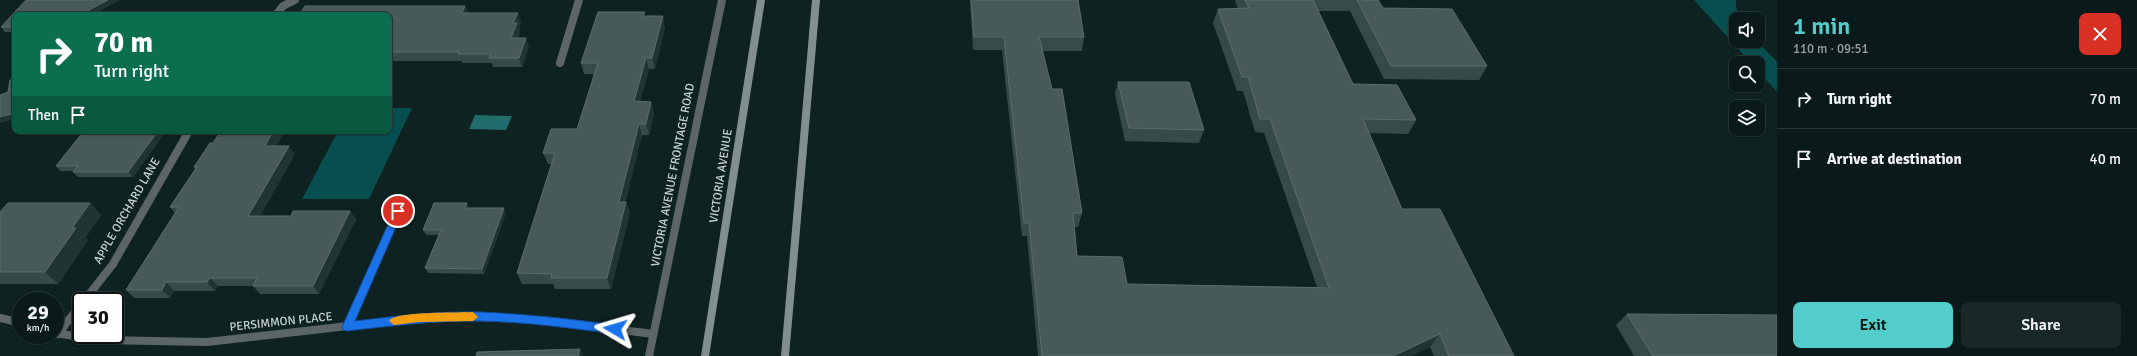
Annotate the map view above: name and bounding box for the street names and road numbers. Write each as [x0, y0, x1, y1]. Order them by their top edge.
street label: VICTORIA AVENUE FRONTAGE ROAD [648, 82, 698, 268]
street label: VICTORIA AVENUE [706, 128, 736, 224]
street label: APPLE ORCHARD LANE [90, 155, 164, 267]
street label: PERSIMMON PLACE [229, 309, 333, 335]

